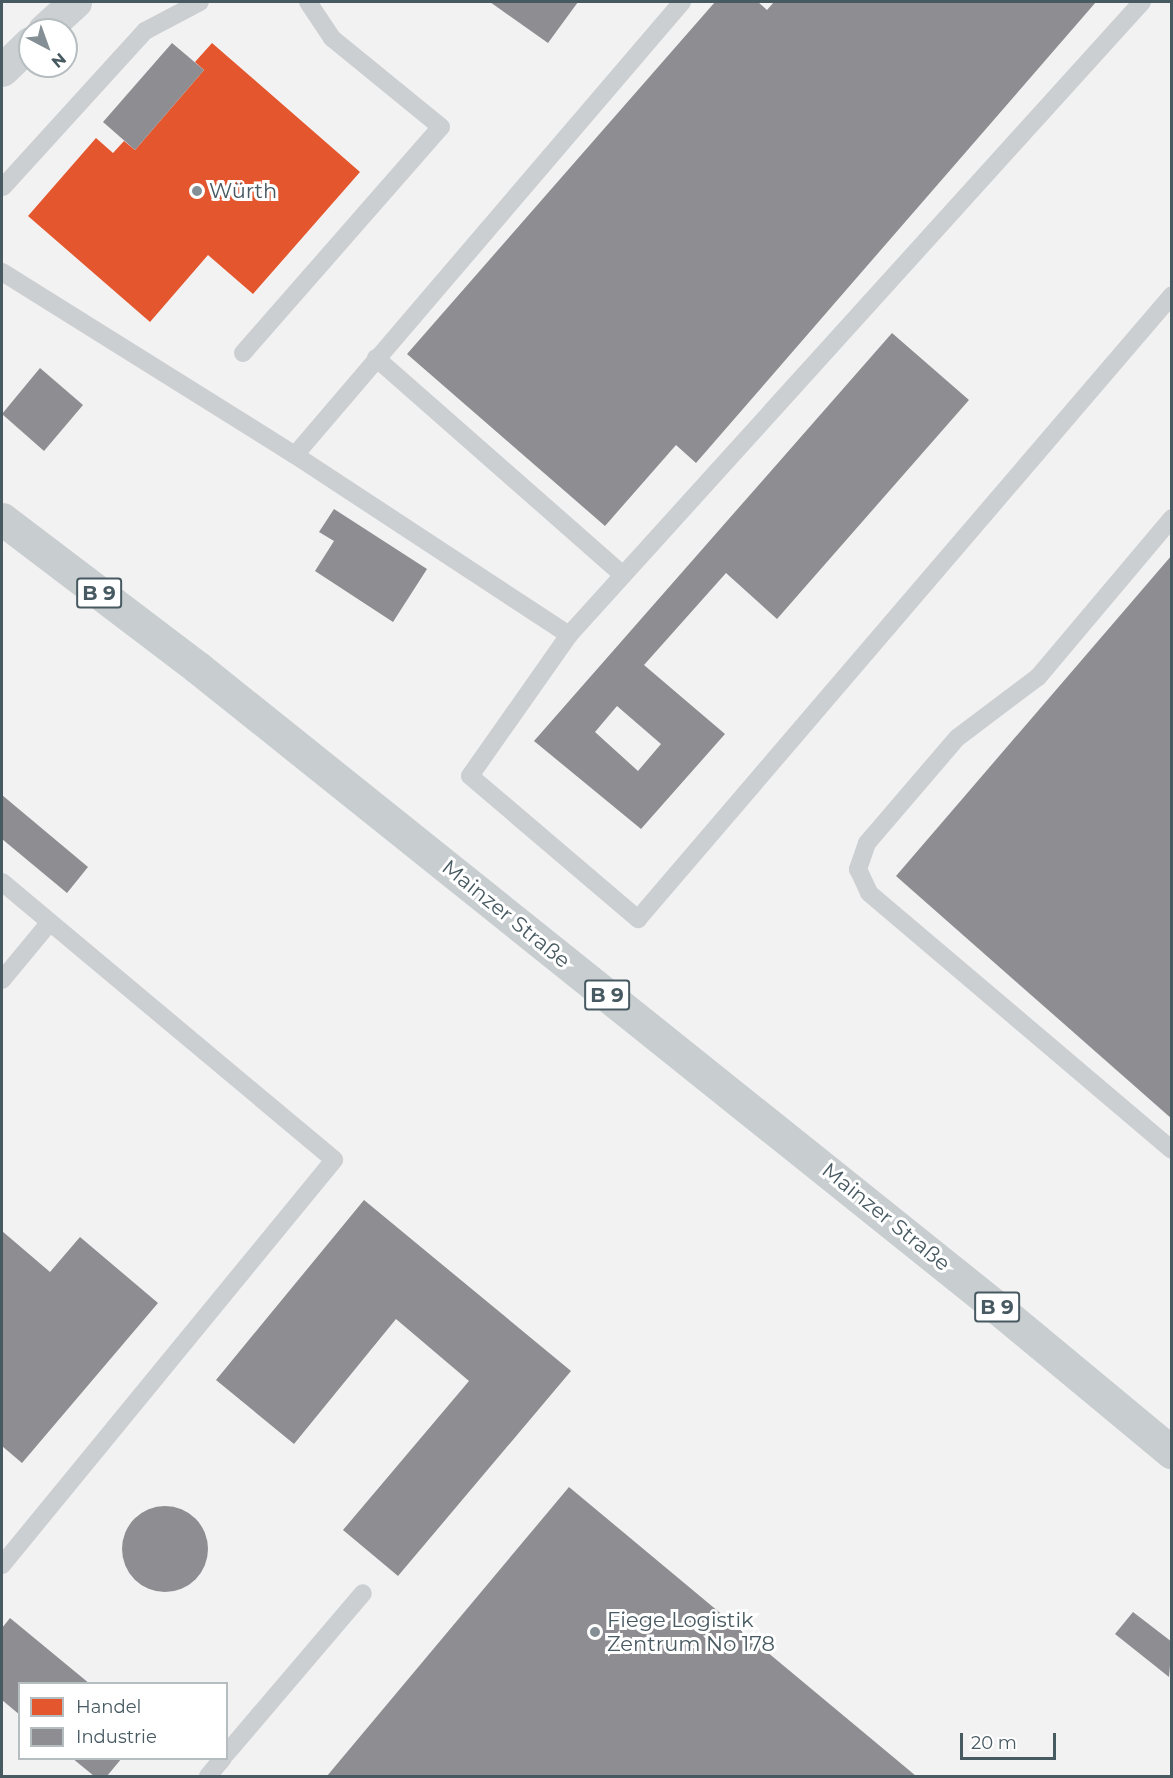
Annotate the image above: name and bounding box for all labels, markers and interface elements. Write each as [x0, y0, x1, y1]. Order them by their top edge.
north arrow [18, 18, 78, 78]
text: N [48, 49, 70, 72]
place label: Würth [209, 178, 277, 204]
marker: Würth [190, 184, 204, 198]
road number: B 9 [75, 576, 123, 610]
street label: Mainzer Straße [437, 855, 575, 973]
road number: B 9 [583, 978, 631, 1012]
street label: Mainzer Straße [817, 1158, 955, 1276]
road number: B 9 [973, 1290, 1021, 1324]
place label: Fiege Logistik Zentrum No 178 [607, 1607, 775, 1657]
marker: Fiege Logistik Zentrum No 178 [588, 1625, 602, 1639]
legend [18, 1682, 228, 1760]
text: Handel [76, 1696, 141, 1718]
scale bar [963, 1721, 1059, 1759]
text: Industrie [76, 1726, 157, 1748]
text: 20 m [971, 1732, 1017, 1754]

